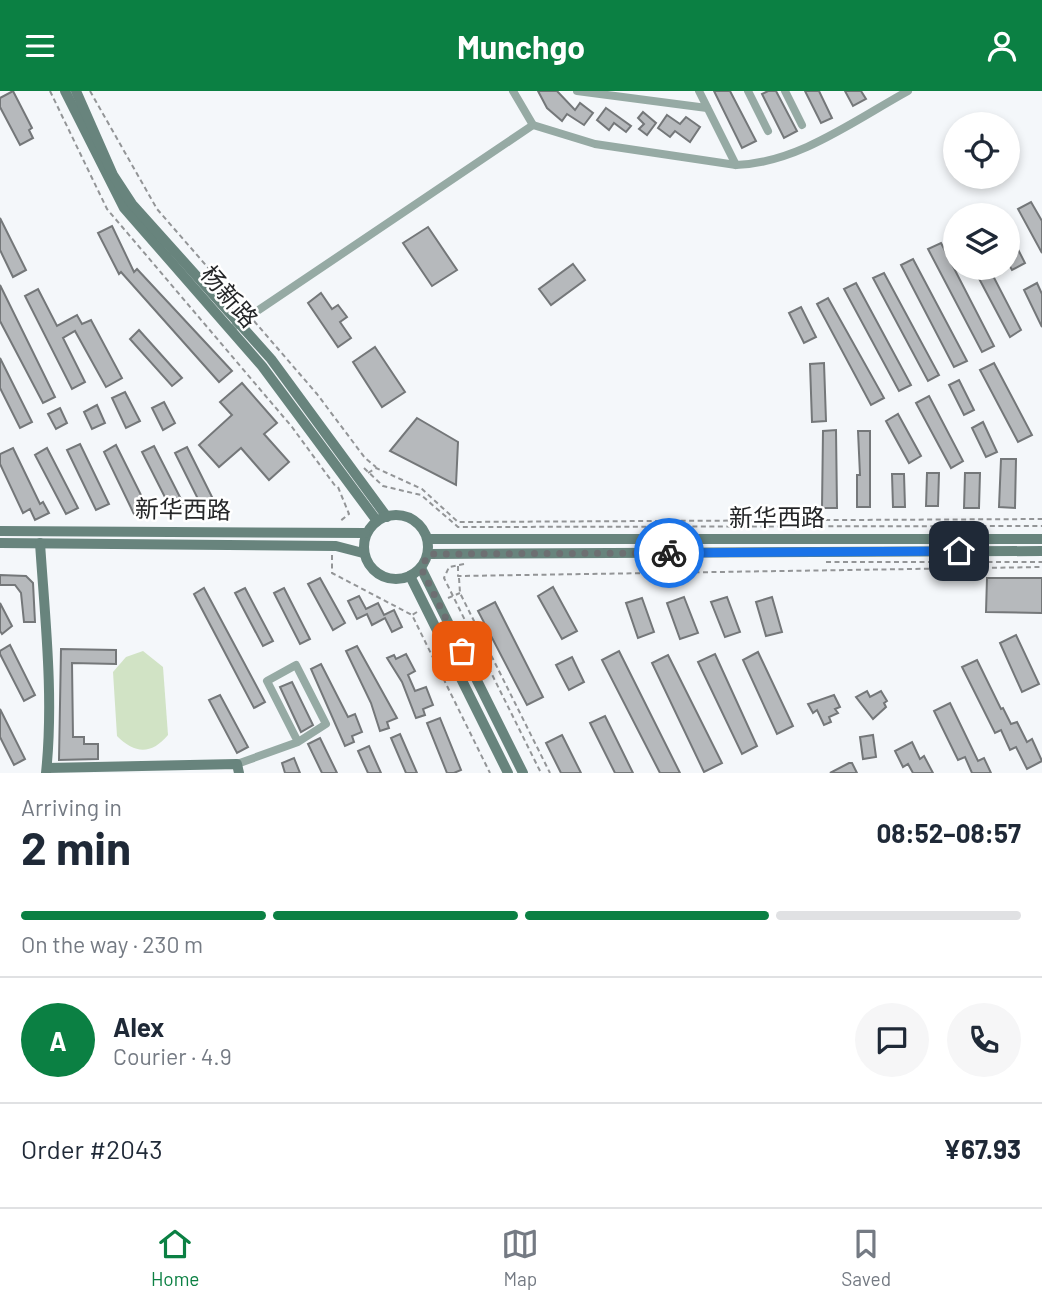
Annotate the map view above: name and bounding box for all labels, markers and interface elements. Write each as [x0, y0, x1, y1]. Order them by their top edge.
icon: menu [21, 27, 59, 65]
text: Munchgo [457, 27, 585, 65]
icon: person [983, 27, 1021, 65]
map controls [943, 112, 1020, 280]
button: locate [943, 112, 1020, 189]
button: layers [943, 203, 1020, 280]
street label: 杨新路 [196, 259, 265, 333]
street label: 新华西路 [135, 493, 231, 524]
street label: 新华西路 [729, 502, 825, 531]
courier [634, 518, 704, 588]
pin [929, 521, 989, 581]
icon: home [940, 532, 978, 570]
icon: bike [650, 534, 688, 572]
pin [432, 621, 492, 681]
icon: bag [443, 632, 481, 670]
text: Arriving in [21, 793, 122, 821]
text: 08:52–08:57 [876, 817, 1021, 848]
text: 2 min [21, 819, 131, 874]
text: On the way · 230 m [21, 930, 203, 958]
button: chat [855, 1003, 929, 1077]
button: phone [947, 1003, 1021, 1077]
text: Alex [113, 1011, 164, 1042]
text: A [49, 1025, 67, 1056]
text: Courier · 4.9 [113, 1042, 232, 1070]
text: Order #2043 [21, 1133, 163, 1164]
text: ¥67.93 [943, 1133, 1021, 1164]
tab: Home [151, 1225, 199, 1290]
tab: Map [501, 1225, 539, 1290]
tab: Saved [841, 1225, 891, 1290]

